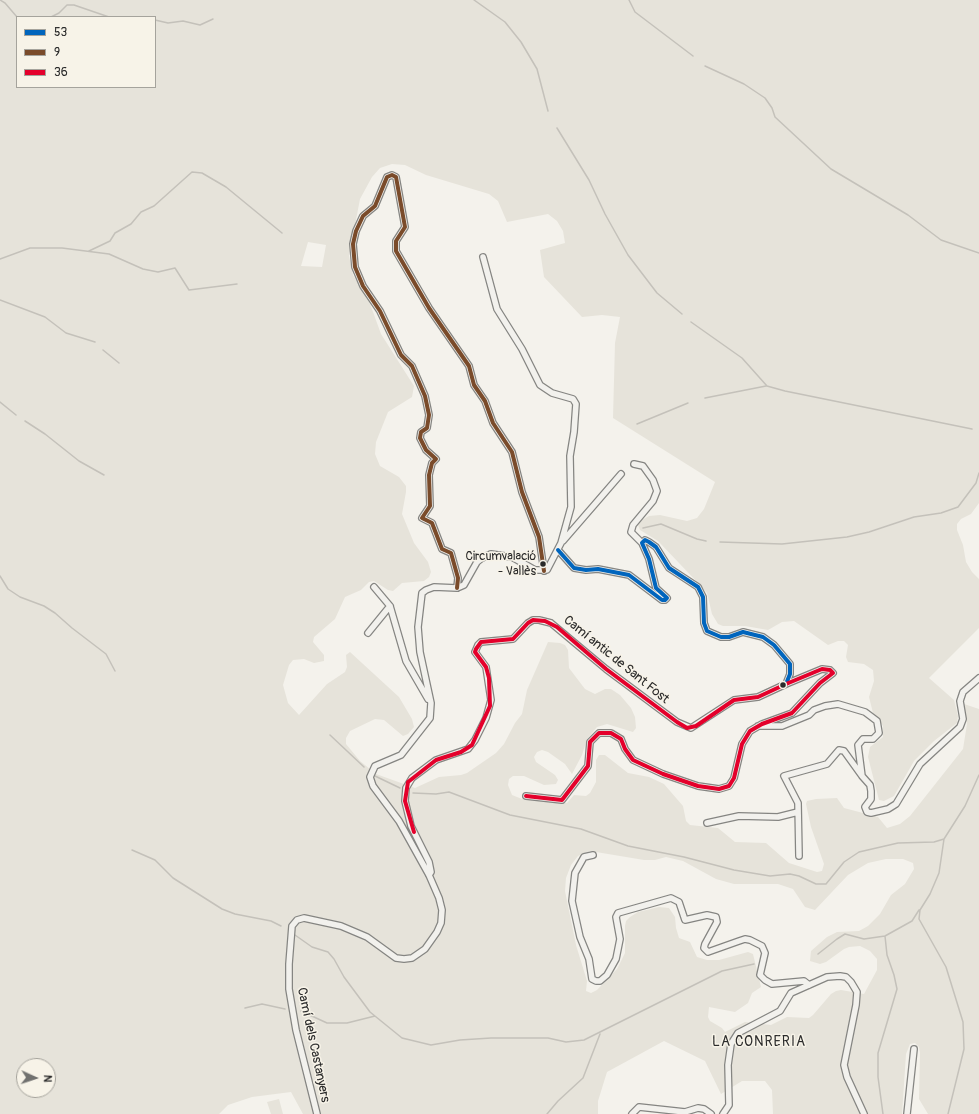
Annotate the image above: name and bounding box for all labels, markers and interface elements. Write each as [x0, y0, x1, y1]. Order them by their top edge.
legend [16, 16, 156, 88]
text: 53 [54, 25, 67, 40]
text: 9 [54, 45, 60, 60]
text: 36 [54, 65, 68, 80]
place label: Circumvalació - Vallès [466, 550, 536, 578]
marker: Circumvalació - Vallès [538, 559, 548, 569]
street label: Camí antic de Sant Fost [560, 613, 672, 707]
unlabelled marker [778, 680, 788, 690]
street label: Camí dels Castanyers [293, 986, 333, 1104]
district label: LA CONRERIA [712, 1034, 806, 1050]
north arrow [16, 1058, 56, 1098]
text: N [41, 1075, 54, 1083]

